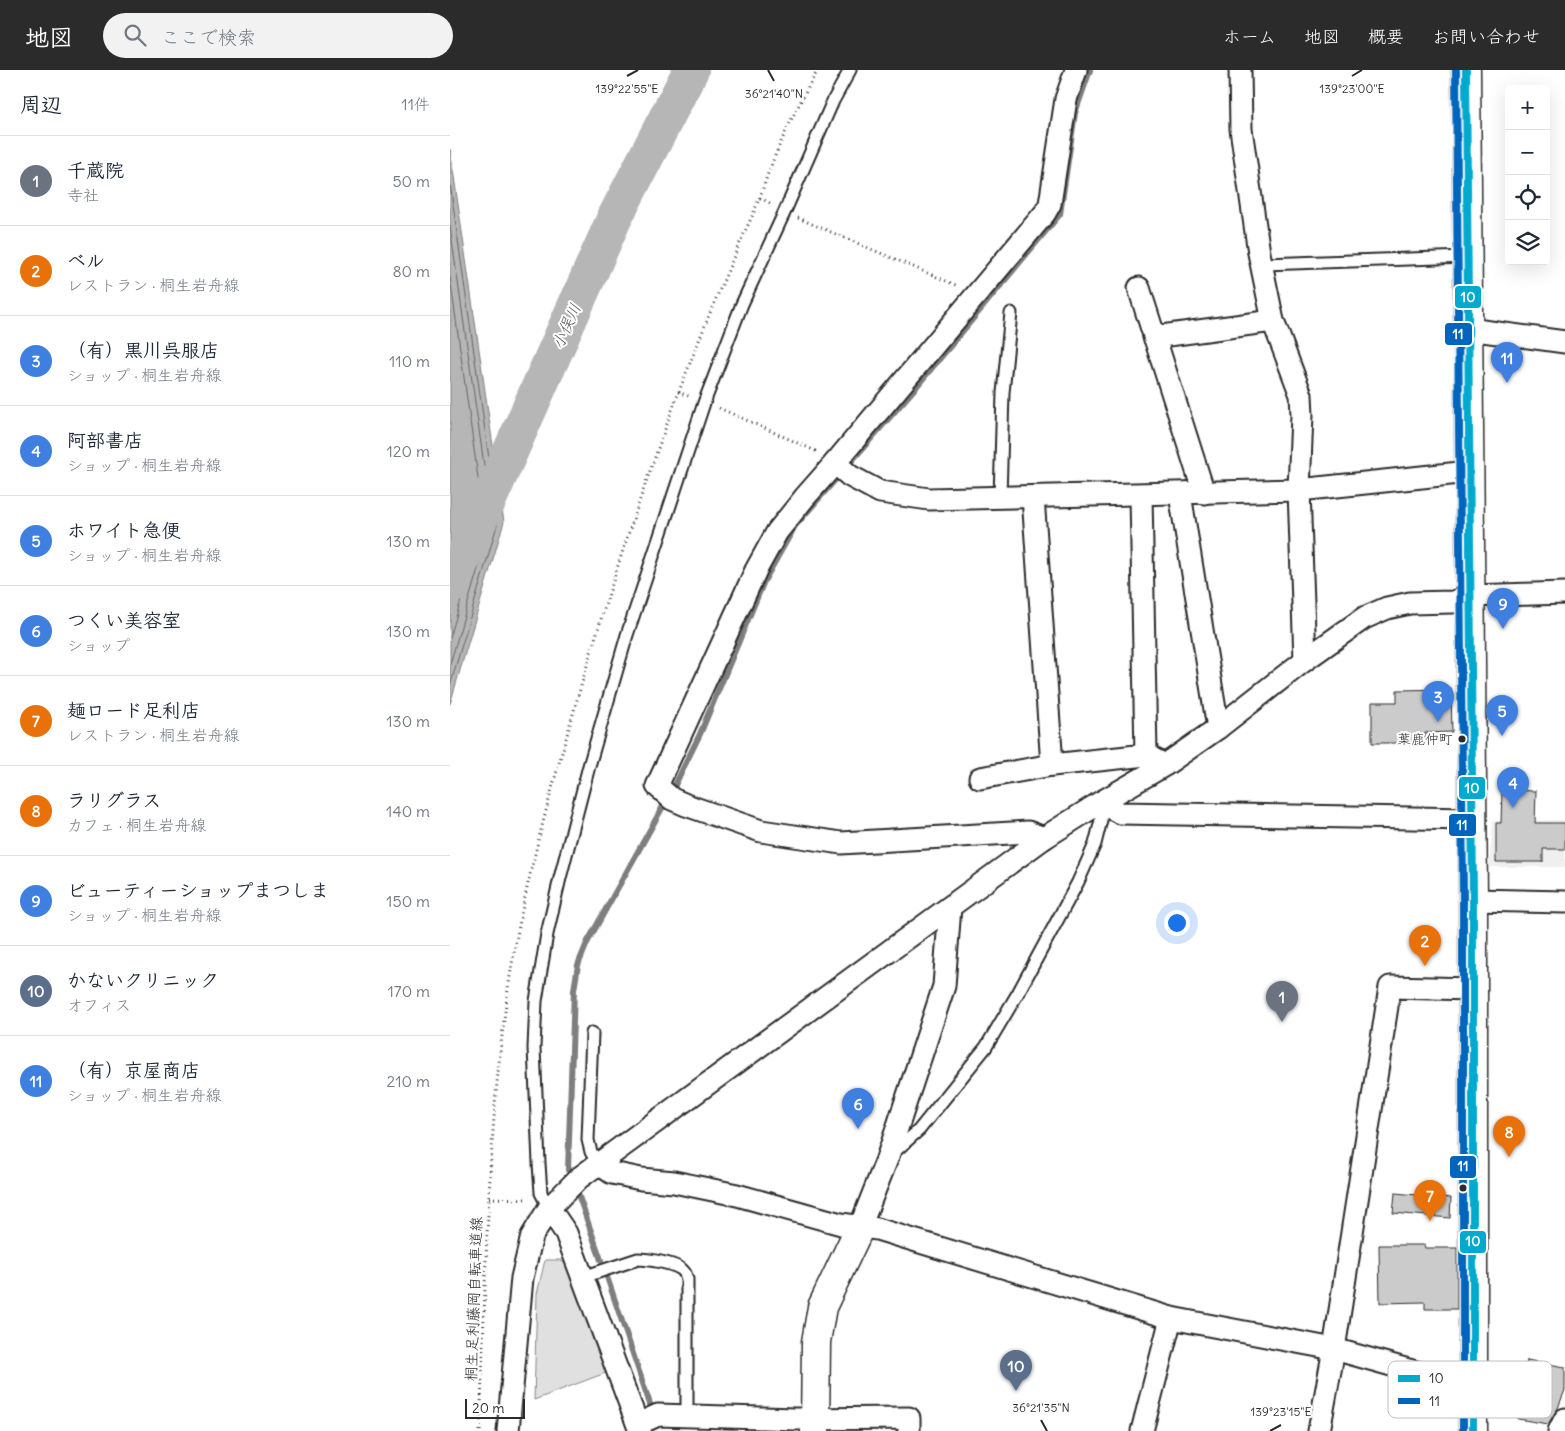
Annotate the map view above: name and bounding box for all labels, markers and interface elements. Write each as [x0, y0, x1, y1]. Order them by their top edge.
search box [103, 13, 453, 58]
icon: search [121, 21, 149, 49]
text: 地図 [25, 22, 73, 52]
text: ここで検索 [161, 25, 256, 49]
text: ホーム [1223, 25, 1276, 48]
text: 地図 [1304, 25, 1340, 48]
text: 概要 [1368, 25, 1404, 48]
text: お問い合わせ [1432, 25, 1540, 48]
text: 139°22'55"E [596, 81, 658, 96]
text: 139°23'00"E [1319, 81, 1385, 96]
map controls [1505, 85, 1550, 265]
button: + [1505, 85, 1550, 130]
text: 36°21'40"N [745, 86, 803, 101]
text: 周辺 [20, 91, 62, 118]
text: 11件 [401, 94, 430, 114]
button: − [1505, 130, 1550, 175]
text: 千蔵院 [67, 158, 124, 182]
text: 1 [33, 171, 39, 191]
text: 50 m [392, 171, 430, 191]
button: locate [1505, 175, 1550, 220]
text: 寺社 [67, 185, 99, 205]
button: layers [1505, 220, 1550, 265]
text: ベル [67, 248, 105, 272]
text: 2 [32, 261, 40, 281]
text: 80 m [392, 261, 430, 281]
text: レストラン · 桐生岩舟線 [67, 275, 239, 295]
line badge: 10 [1454, 285, 1482, 309]
text: 10 [1461, 288, 1475, 306]
water label: 小俣川 [547, 300, 585, 352]
line badge: 11 [1444, 322, 1473, 346]
text: 11 [1452, 325, 1464, 343]
text: （有）黒川呉服店 [67, 338, 219, 362]
pin: 11 [1491, 342, 1523, 383]
text: 3 [31, 351, 41, 371]
text: 110 m [389, 351, 430, 371]
text: ショップ · 桐生岩舟線 [67, 365, 222, 385]
text: 阿部書店 [67, 428, 143, 452]
text: 4 [31, 441, 41, 461]
text: 120 m [387, 441, 430, 461]
text: ショップ · 桐生岩舟線 [67, 455, 222, 475]
text: ホワイト急便 [67, 518, 181, 542]
text: 5 [31, 531, 41, 551]
text: 130 m [386, 531, 430, 551]
text: ショップ · 桐生岩舟線 [67, 545, 222, 565]
pin: 9 [1487, 588, 1519, 629]
text: つくい美容室 [67, 608, 181, 632]
text: 6 [31, 621, 41, 641]
text: 130 m [386, 621, 430, 641]
text: ショップ [67, 635, 130, 655]
pin: 3 [1422, 681, 1454, 722]
pin: 5 [1486, 695, 1518, 736]
text: 麺ロード足利店 [67, 698, 200, 722]
text: 7 [32, 711, 40, 731]
text: 130 m [386, 711, 430, 731]
text: レストラン · 桐生岩舟線 [67, 725, 239, 745]
place label: 葉鹿仲町 [1397, 730, 1453, 748]
marker: 葉鹿仲町 [1457, 734, 1467, 744]
pin: 4 [1497, 767, 1529, 808]
line badge: 10 [1458, 776, 1486, 800]
text: 10 [1465, 779, 1479, 797]
text: ラリグラス [67, 788, 161, 812]
text: 8 [31, 801, 41, 821]
text: 140 m [386, 801, 430, 821]
line badge: 11 [1448, 813, 1477, 837]
text: カフェ · 桐生岩舟線 [67, 815, 206, 835]
text: 11 [1456, 816, 1468, 834]
text: ビューティーショップまつしま [67, 878, 329, 902]
text: 9 [31, 891, 41, 911]
text: 150 m [386, 891, 430, 911]
text: ショップ · 桐生岩舟線 [67, 905, 222, 925]
your location [1164, 910, 1190, 936]
pin: 2 [1409, 925, 1441, 966]
text: かないクリニック [67, 968, 219, 992]
text: 10 [28, 981, 44, 1001]
text: 170 m [387, 981, 430, 1001]
pin: 1 [1266, 981, 1298, 1022]
text: オフィス [67, 995, 131, 1015]
text: （有）京屋商店 [67, 1058, 200, 1082]
text: 11 [30, 1071, 42, 1091]
text: 210 m [387, 1071, 430, 1091]
text: ショップ · 桐生岩舟線 [67, 1085, 222, 1105]
pin: 6 [842, 1088, 874, 1129]
pin: 8 [1493, 1116, 1525, 1157]
line badge: 11 [1449, 1155, 1477, 1179]
text: 11 [1457, 1157, 1469, 1175]
pin: 7 [1414, 1180, 1446, 1221]
unlabelled marker [1458, 1183, 1468, 1193]
street label: 桐生足利藤岡自転車道線 [461, 1216, 486, 1382]
line badge: 10 [1459, 1230, 1487, 1254]
text: 10 [1466, 1232, 1480, 1250]
pin: 10 [1000, 1350, 1032, 1391]
legend [1388, 1361, 1552, 1418]
text: 10 [1429, 1369, 1444, 1387]
text: 11 [1429, 1392, 1440, 1410]
scale bar [465, 1396, 525, 1419]
text: 20 m [472, 1399, 505, 1417]
text: 36°21'35"N [1012, 1400, 1070, 1415]
text: 139°23'15"E [1251, 1404, 1312, 1419]

